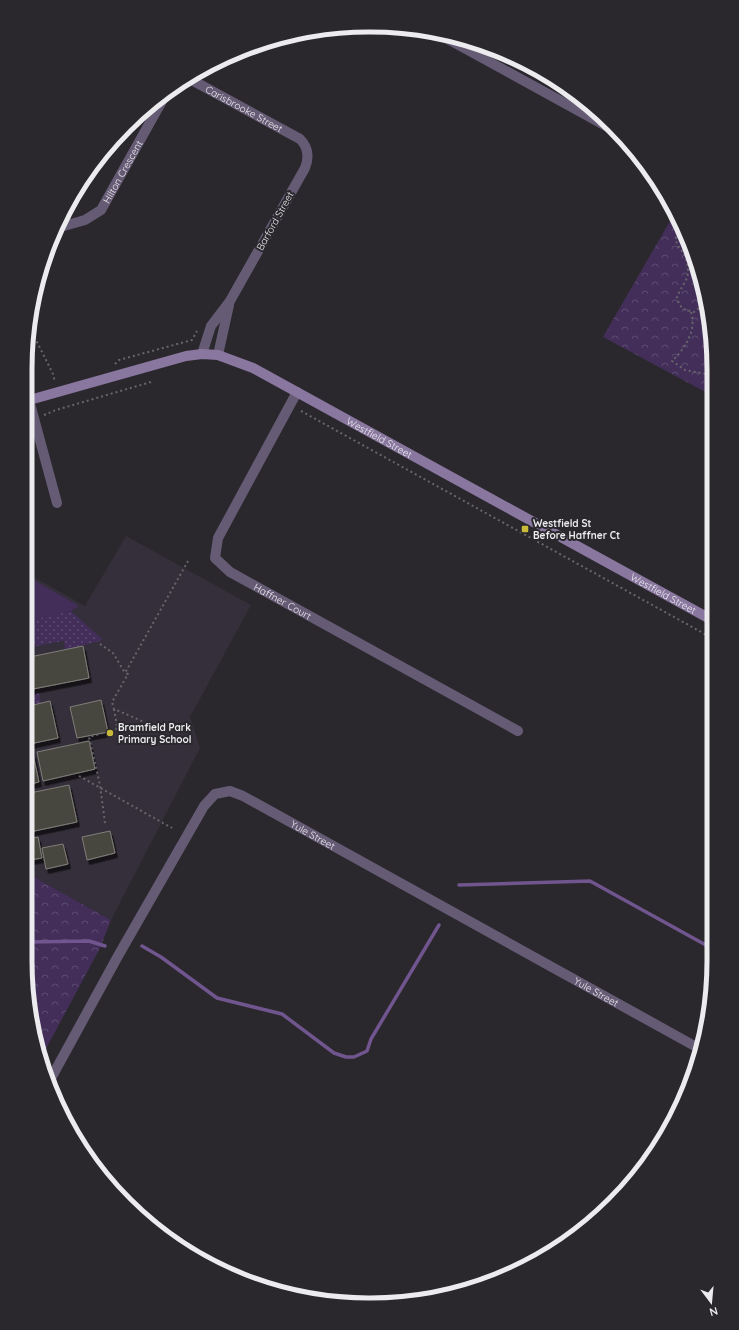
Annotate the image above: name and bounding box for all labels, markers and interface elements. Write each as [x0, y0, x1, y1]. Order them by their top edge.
street label: Carisbrooke Street [203, 82, 286, 135]
street label: Hilton Crescent [100, 137, 146, 205]
street label: Barford Street [253, 189, 297, 253]
street label: Westfield Street [344, 414, 415, 461]
place label: Westfield St Before Haffner Ct [533, 517, 620, 542]
marker: Westfield St Before Haffner Ct [520, 524, 530, 534]
street label: Westfield Street [628, 570, 699, 617]
street label: Haffner Court [252, 580, 314, 623]
place label: Bramfield Park Primary School [118, 721, 191, 746]
marker: Bramfield Park Primary School [105, 728, 115, 738]
street label: Yule Street [288, 817, 338, 853]
street label: Yule Street [572, 974, 622, 1010]
north arrow [691, 1282, 731, 1322]
text: N [708, 1304, 720, 1319]

